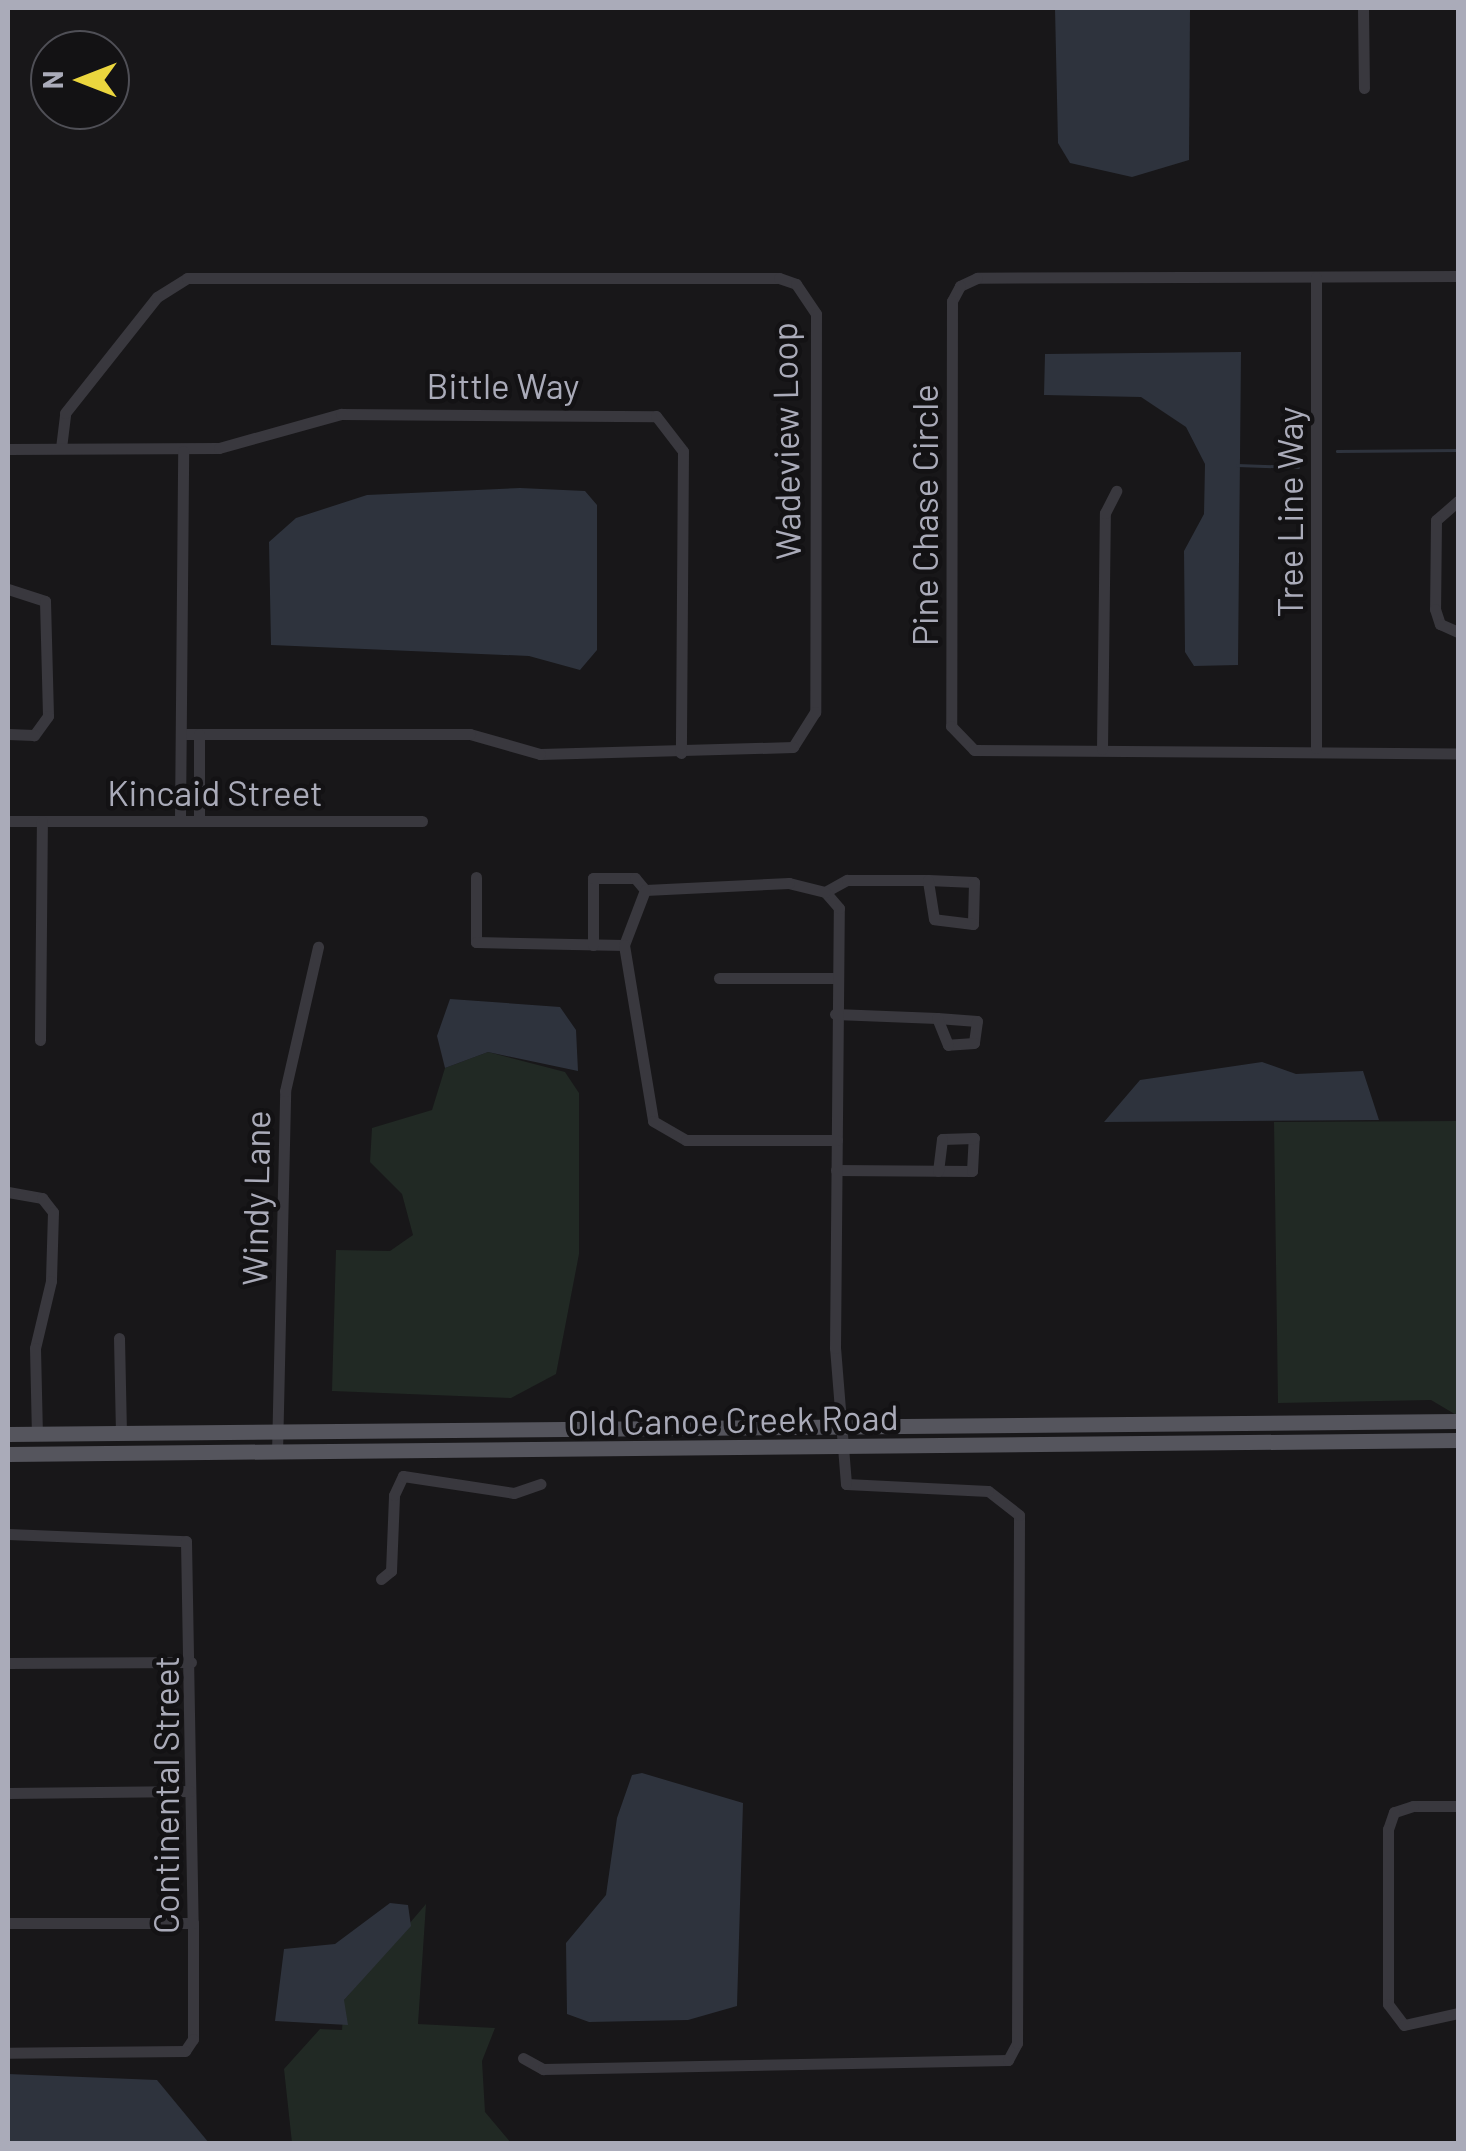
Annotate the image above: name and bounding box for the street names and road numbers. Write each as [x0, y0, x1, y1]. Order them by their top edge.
street label: Wadeview Loop [762, 322, 808, 560]
street label: Bittle Way [427, 364, 579, 406]
street label: Pine Chase Circle [903, 384, 945, 646]
street label: Tree Line Way [1268, 407, 1310, 617]
street label: Kincaid Street [107, 771, 323, 813]
street label: Windy Lane [232, 1110, 278, 1286]
street label: Old Canoe Creek Road [567, 1395, 899, 1443]
street label: Continental Street [144, 1656, 186, 1934]

